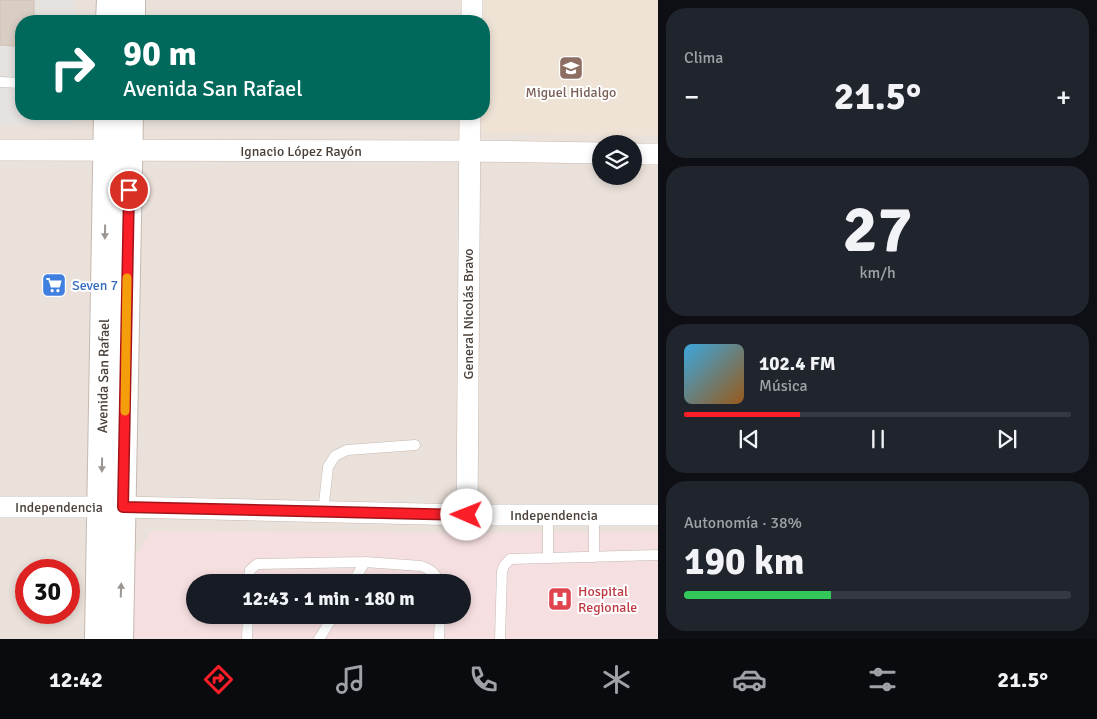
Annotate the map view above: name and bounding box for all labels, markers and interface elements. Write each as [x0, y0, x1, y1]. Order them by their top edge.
text: 90 m [123, 32, 197, 75]
icon: right [40, 35, 105, 100]
text: Clima [684, 48, 723, 68]
school or university icon: Miguel Hidalgo [558, 55, 584, 81]
text: 21.5° [834, 73, 921, 120]
text: Avenida San Rafael [123, 75, 303, 102]
text: − [684, 80, 699, 114]
text: + [1056, 80, 1071, 114]
place label: Miguel Hidalgo [526, 84, 616, 101]
map controls [592, 135, 642, 185]
button: layers [592, 135, 642, 185]
street label: Ignacio López Rayón [240, 143, 362, 160]
pin [108, 169, 150, 211]
icon: arrive [115, 176, 143, 204]
text: 27 [842, 190, 913, 270]
one-way arrow [101, 225, 109, 241]
street label: General Nicolás Bravo [460, 248, 477, 380]
text: km/h [859, 263, 896, 283]
supermarket icon: Seven 7 [41, 272, 67, 298]
place label: Seven 7 [72, 277, 118, 294]
street label: Avenida San Rafael [94, 319, 113, 433]
text: 102.4 FM [759, 352, 836, 376]
text: Música [759, 376, 808, 396]
icon: previous [735, 425, 763, 453]
icon: pause [864, 425, 892, 453]
icon: next [993, 425, 1021, 453]
one-way arrow [98, 457, 106, 473]
position arrow [440, 488, 492, 540]
street label: Independencia [15, 499, 103, 516]
street label: Independencia [510, 507, 598, 524]
text: Autonomía · 38% [684, 513, 802, 533]
text: 190 km [684, 538, 805, 585]
speed limit sign: 30 [15, 559, 80, 624]
one-way arrow [117, 582, 125, 598]
place label: Hospital Regionale [578, 583, 637, 616]
hospital icon: Hospital Regionale [547, 586, 573, 612]
text: 12:43 · 1 min · 180 m [242, 587, 415, 611]
icon: directions [201, 662, 236, 697]
icon: music [333, 662, 368, 697]
icon: phone [466, 662, 501, 697]
icon: climate [599, 662, 634, 697]
icon: car [732, 662, 767, 697]
icon: filters [865, 662, 900, 697]
text: 12:42 [49, 666, 103, 693]
text: 21.5° [997, 666, 1048, 693]

